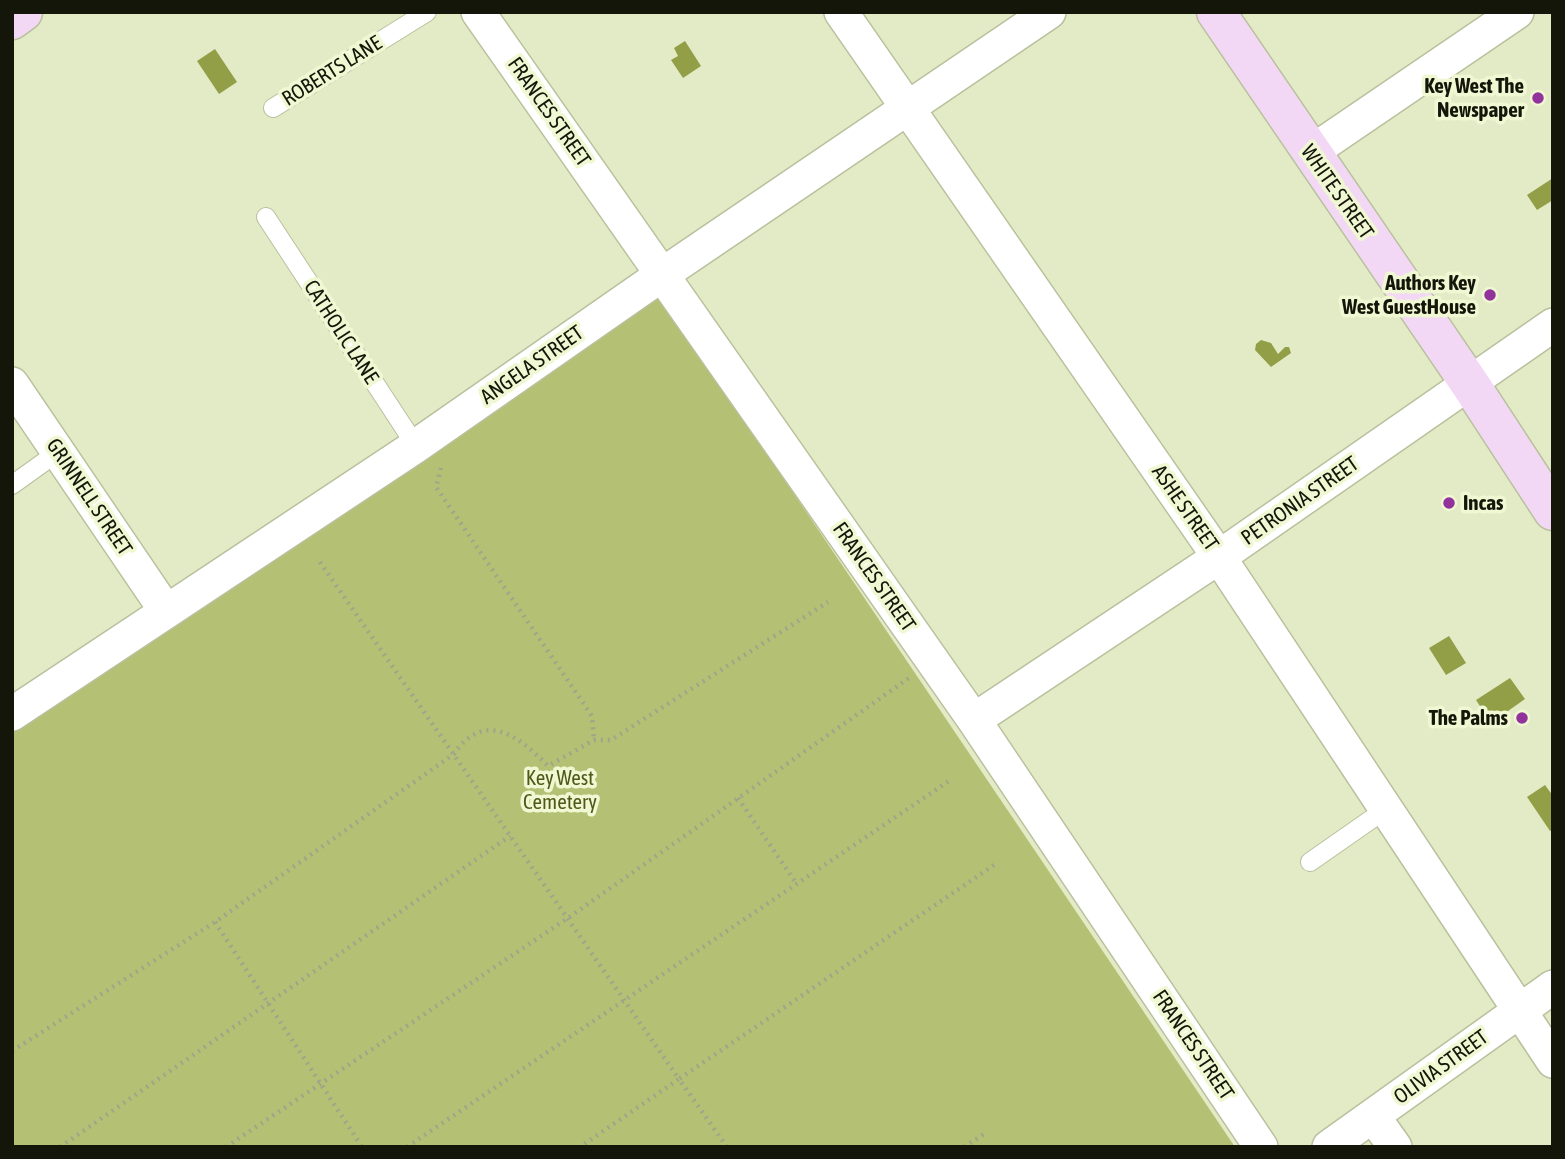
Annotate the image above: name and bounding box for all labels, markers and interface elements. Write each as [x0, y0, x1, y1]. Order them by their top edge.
street label: ROBERTS LANE [278, 30, 386, 112]
street label: FRANCES STREET [502, 53, 596, 171]
place label: Key West The Newspaper [1424, 73, 1524, 123]
marker: Key West The Newspaper [1530, 90, 1546, 106]
street label: WHITE STREET [1295, 140, 1379, 244]
place label: Authors Key West GuestHouse [1342, 270, 1476, 320]
street label: CATHOLIC LANE [298, 276, 384, 388]
marker: Authors Key West GuestHouse [1482, 287, 1498, 303]
street label: ANGELA STREET [476, 320, 588, 410]
street label: GRINNELL STREET [41, 434, 137, 560]
street label: PETRONIA STREET [1236, 451, 1364, 551]
street label: ASHE STREET [1146, 460, 1224, 556]
place label: Incas [1463, 490, 1503, 516]
marker: Incas [1441, 495, 1457, 511]
street label: FRANCES STREET [827, 518, 921, 636]
place label: The Palms [1429, 705, 1508, 731]
marker: The Palms [1514, 710, 1530, 726]
park label: Key West Cemetery [523, 765, 597, 815]
street label: FRANCES STREET [1147, 985, 1239, 1105]
street label: OLIVIA STREET [1389, 1024, 1493, 1110]

